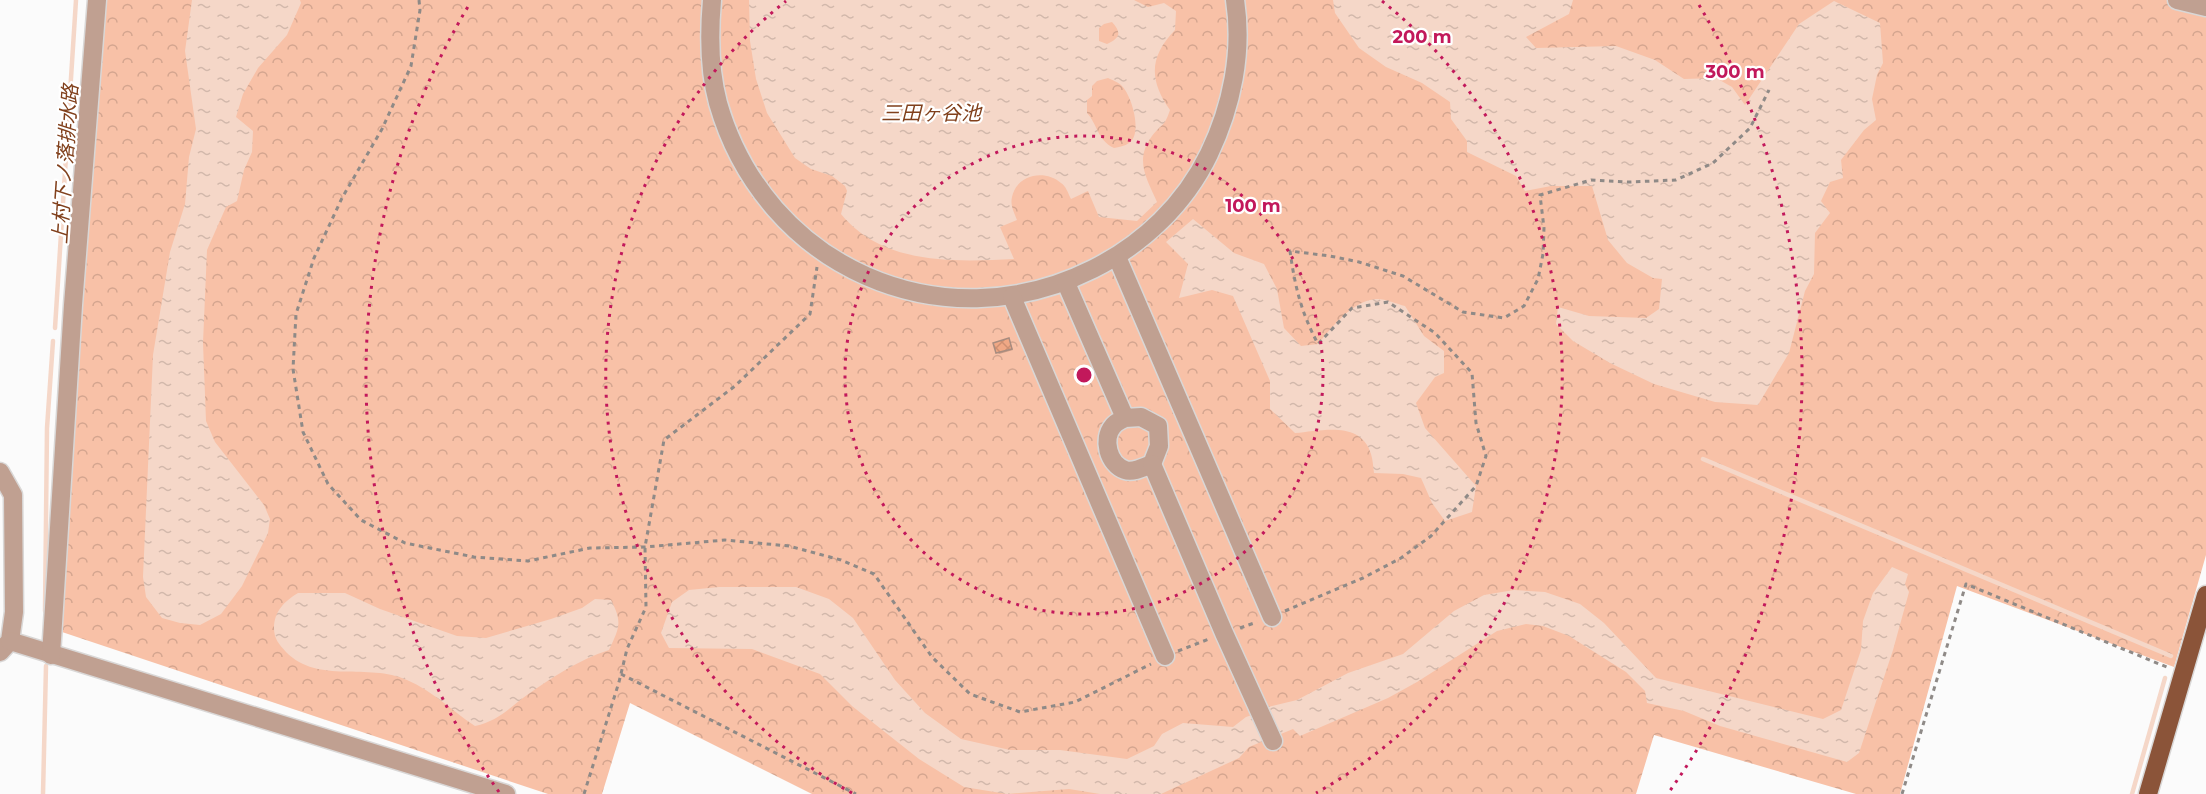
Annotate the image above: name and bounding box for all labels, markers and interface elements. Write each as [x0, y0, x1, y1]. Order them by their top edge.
text: 200 m [1392, 26, 1452, 48]
text: 300 m [1704, 61, 1765, 83]
water label: 上村下ノ落排水路 [47, 81, 83, 245]
water label: 三田ヶ谷池 [881, 101, 983, 125]
text: 100 m [1225, 195, 1281, 217]
centre of rings [1074, 365, 1094, 385]

